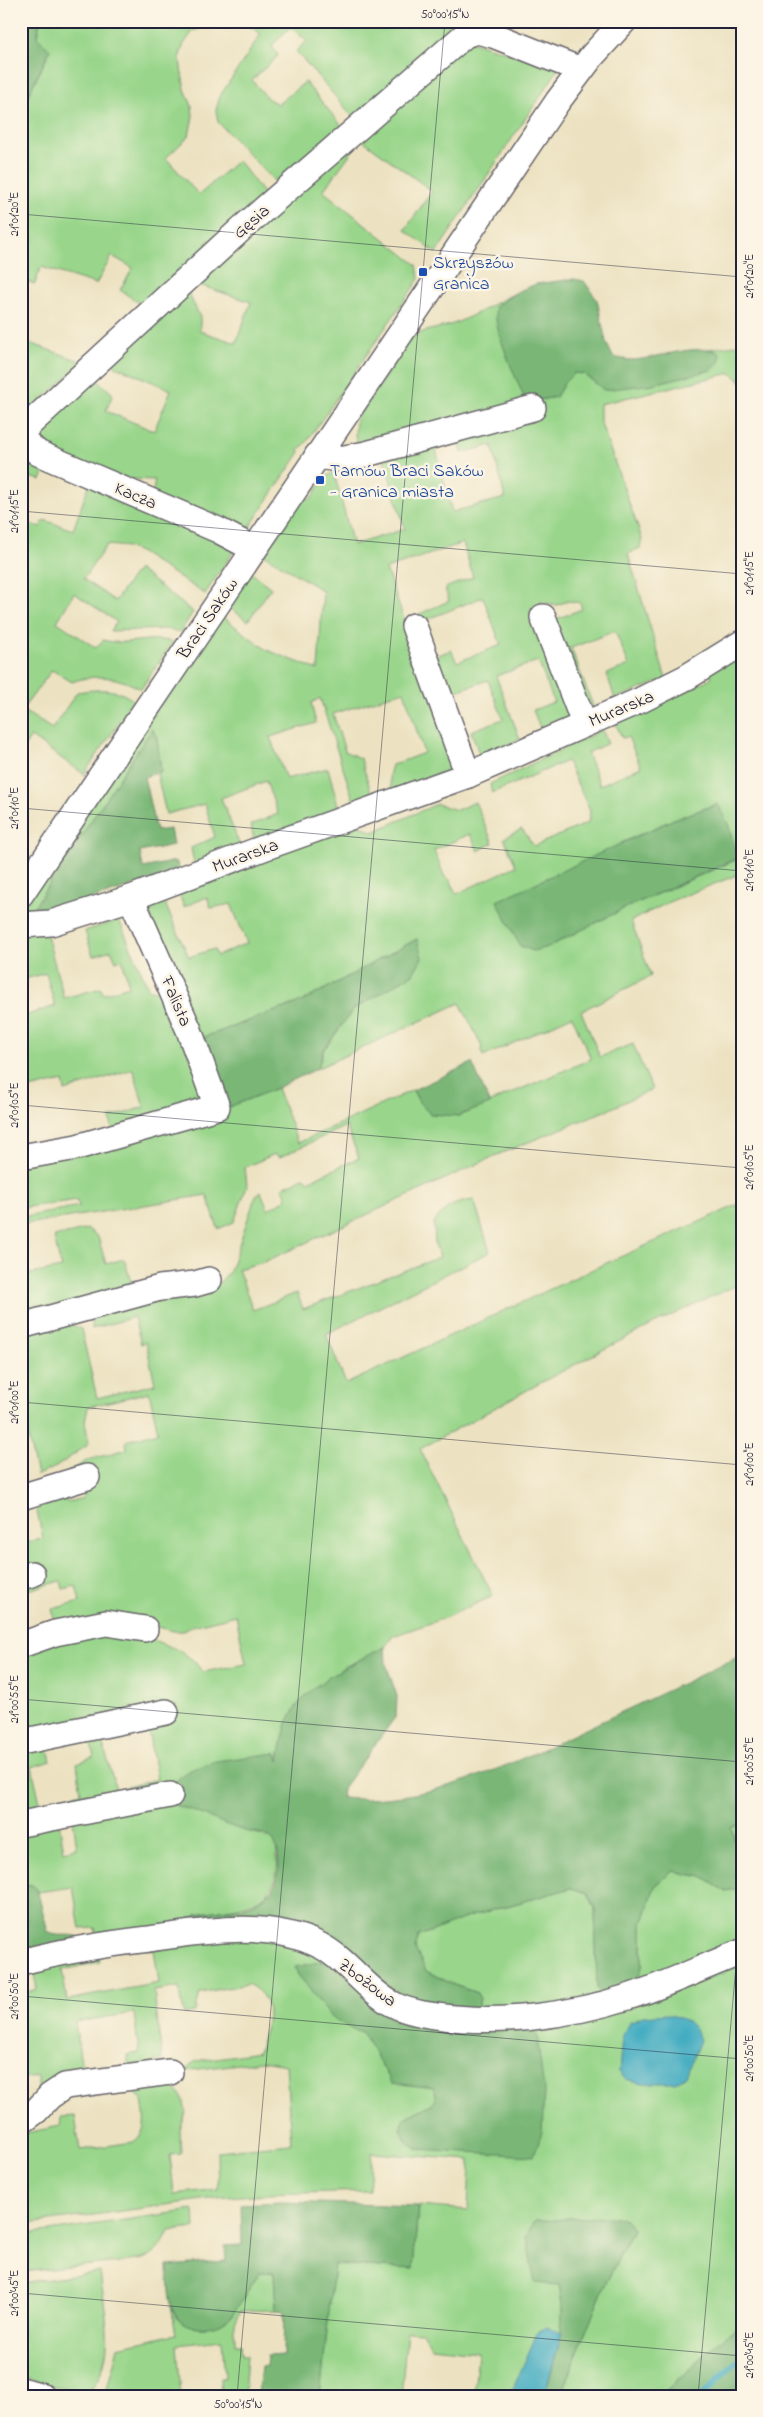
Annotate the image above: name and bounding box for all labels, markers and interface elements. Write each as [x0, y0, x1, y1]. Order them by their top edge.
text: 50°00'15"N [421, 6, 469, 24]
text: 21°01'20"E [6, 192, 24, 236]
street label: Gęsia [228, 199, 276, 246]
place label: Skrzyszów Granica [433, 251, 514, 298]
text: 21°01'20"E [741, 254, 759, 298]
marker: Skrzyszów Granica [417, 266, 429, 278]
place label: Tarnów Braci Saków - Granica miasta [330, 459, 484, 506]
marker: Tarnów Braci Saków - Granica miasta [314, 474, 326, 486]
street label: Kacza [110, 476, 160, 517]
text: 21°01'15"E [6, 489, 24, 533]
text: 21°01'15"E [741, 551, 759, 595]
street label: Braci Saków [171, 573, 246, 666]
street label: Murarska [585, 684, 659, 735]
text: 21°01'10"E [6, 787, 24, 829]
street label: Murarska [209, 833, 282, 881]
text: 21°01'10"E [741, 849, 759, 891]
street label: Falista [153, 972, 197, 1031]
text: 21°01'05"E [6, 1082, 24, 1128]
text: 21°01'05"E [741, 1144, 759, 1190]
text: 21°01'00"E [6, 1380, 24, 1424]
text: 21°01'00"E [741, 1442, 759, 1486]
text: 21°00'55"E [6, 1675, 24, 1723]
text: 21°00'55"E [741, 1737, 759, 1785]
street label: Zbożowa [332, 1953, 402, 2014]
text: 21°00'50"E [6, 1973, 24, 2019]
text: 21°00'50"E [741, 2035, 759, 2081]
text: 21°00'45"E [6, 2270, 24, 2316]
text: 21°00'45"E [741, 2332, 759, 2378]
text: 50°00'15"N [214, 2396, 262, 2414]

